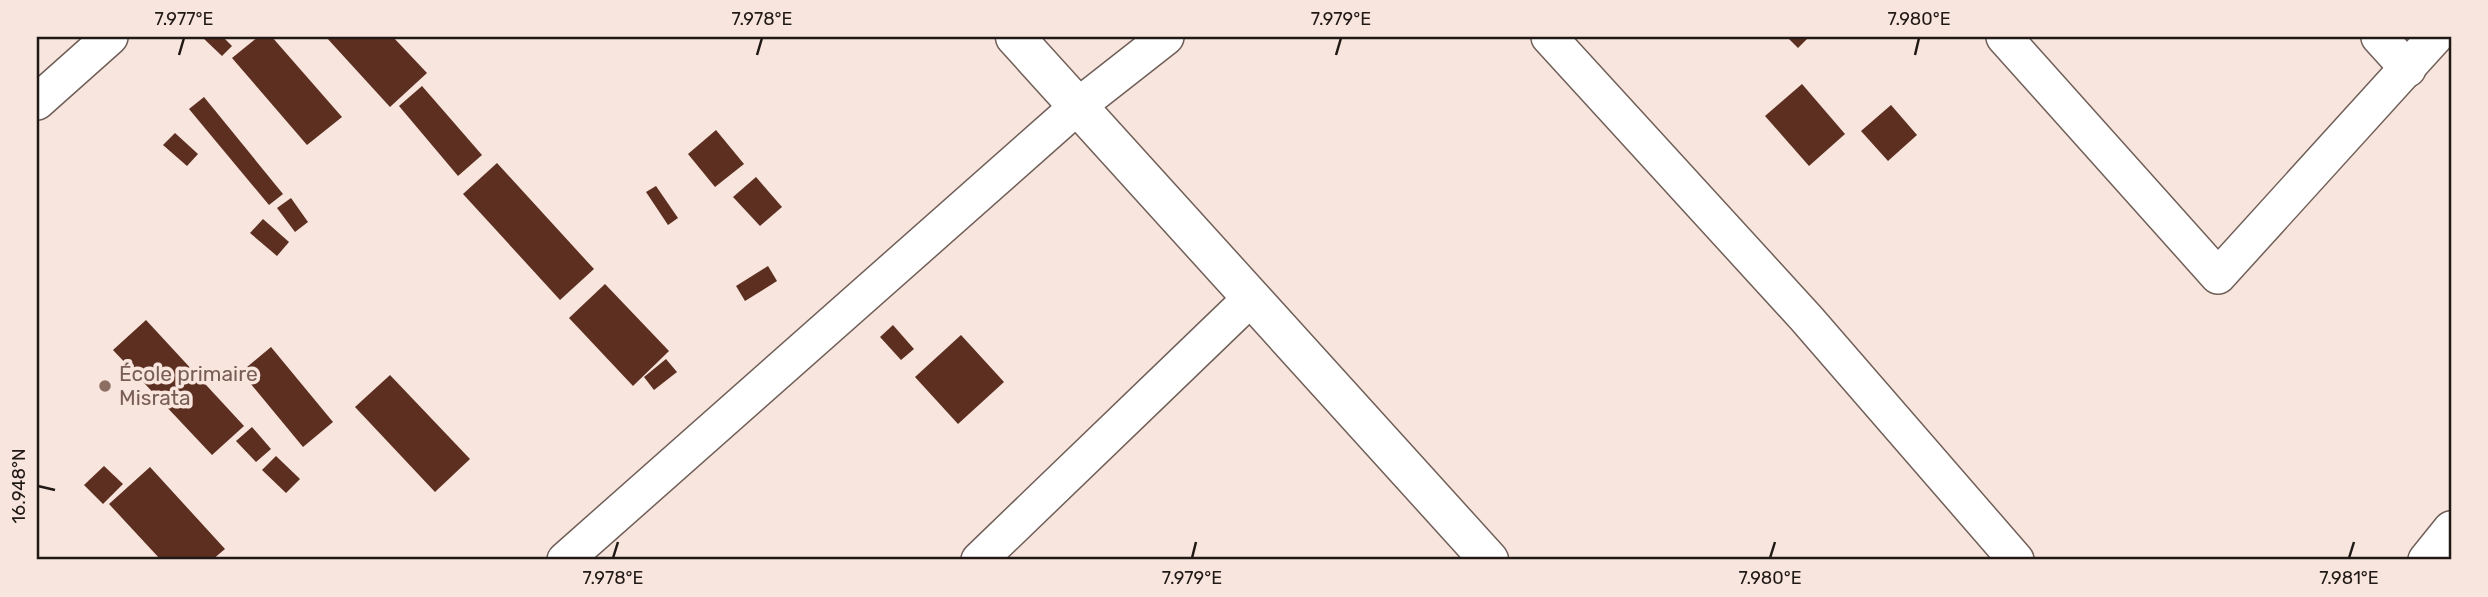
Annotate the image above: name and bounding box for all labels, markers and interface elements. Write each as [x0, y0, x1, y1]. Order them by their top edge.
text: 7.977°E [155, 8, 213, 30]
text: 7.978°E [731, 8, 793, 30]
text: 7.979°E [1311, 8, 1371, 30]
text: 7.980°E [1887, 8, 1951, 30]
place label: École primaire Misrata [119, 361, 258, 410]
marker: École primaire Misrata [97, 378, 113, 394]
text: 16.948°N [8, 449, 30, 523]
text: 7.978°E [582, 567, 644, 589]
text: 7.979°E [1162, 567, 1222, 589]
text: 7.980°E [1738, 567, 1802, 589]
text: 7.981°E [2319, 567, 2379, 589]

